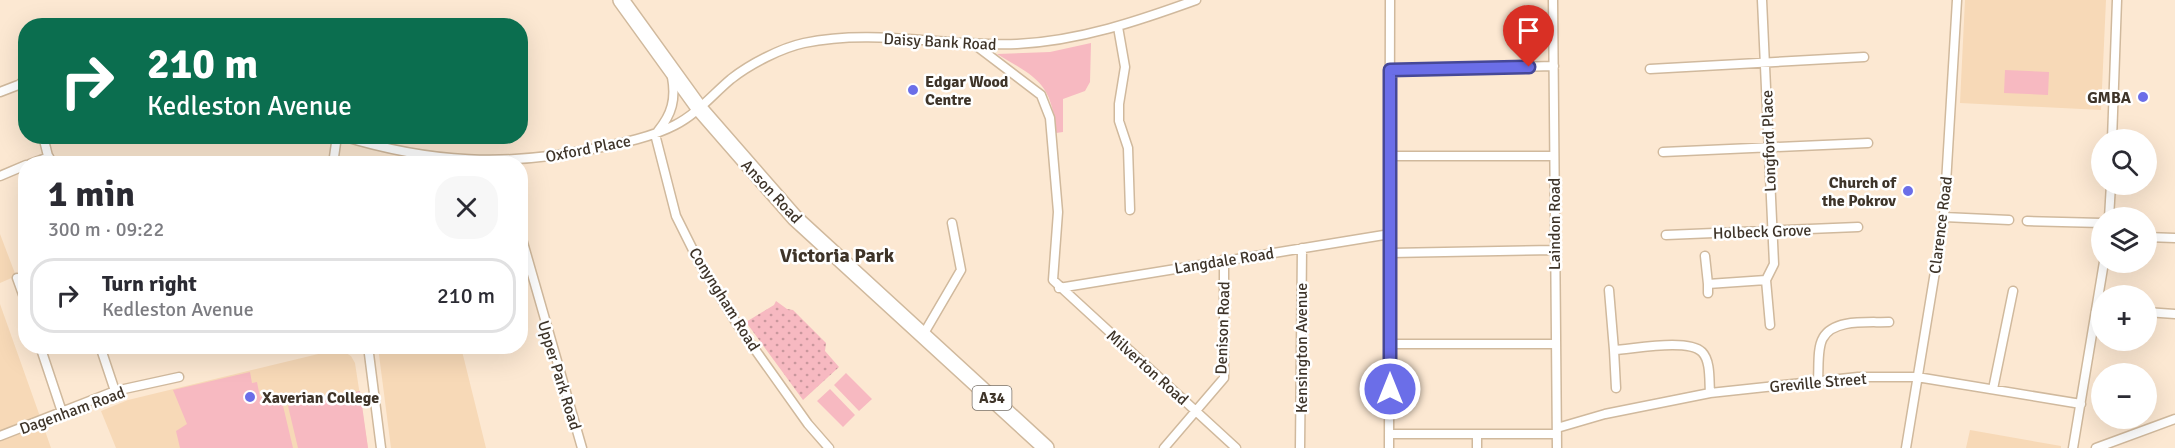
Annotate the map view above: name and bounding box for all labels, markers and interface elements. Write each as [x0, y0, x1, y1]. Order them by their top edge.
pin [1503, 5, 1554, 67]
icon: arrive [1512, 14, 1545, 47]
street label: Daisy Bank Road [883, 29, 997, 55]
text: 210 m [147, 39, 258, 90]
icon: right [48, 42, 126, 120]
place label: Edgar Wood Centre [925, 72, 1009, 110]
marker: Edgar Wood Centre [906, 83, 920, 97]
place label: GMBA [2087, 88, 2132, 108]
text: Kedleston Avenue [147, 90, 352, 123]
street label: Longford Place [1757, 90, 1781, 192]
marker: GMBA [2136, 90, 2150, 104]
map controls [2091, 129, 2157, 429]
button: search [2091, 129, 2157, 195]
street label: Oxford Place [544, 131, 633, 167]
street label: Anson Road [737, 155, 806, 228]
text: 1 min [48, 172, 135, 217]
place label: Church of the Pokrov [1821, 173, 1897, 211]
street label: Clarence Road [1925, 175, 1957, 275]
button: close [435, 176, 498, 239]
street label: Laindon Road [1545, 178, 1565, 270]
marker: Church of the Pokrov [1901, 184, 1915, 198]
button: layers [2091, 207, 2157, 273]
text: 300 m · 09:22 [48, 217, 164, 242]
street label: Holbeck Grove [1712, 220, 1812, 244]
district label: Victoria Park [780, 243, 895, 268]
street label: Langdale Road [1173, 243, 1275, 279]
street label: Conyngham Road [684, 244, 764, 355]
text: Turn right [102, 270, 197, 297]
icon: right [51, 279, 84, 312]
street label: Denison Road [1211, 281, 1235, 375]
text: 210 m [437, 282, 495, 309]
street label: Kensington Avenue [1292, 283, 1312, 413]
button: + [2091, 285, 2157, 351]
text: Kedleston Avenue [102, 297, 254, 322]
street label: Upper Park Road [533, 318, 585, 433]
street label: Milverton Road [1102, 326, 1192, 410]
position arrow [1358, 357, 1422, 421]
button: − [2091, 363, 2157, 429]
street label: Greville Street [1769, 369, 1868, 397]
street label: Dagenham Road [17, 383, 128, 439]
road number: A34 [972, 386, 1012, 410]
place label: Xaverian College [262, 388, 379, 408]
marker: Xaverian College [243, 390, 257, 404]

